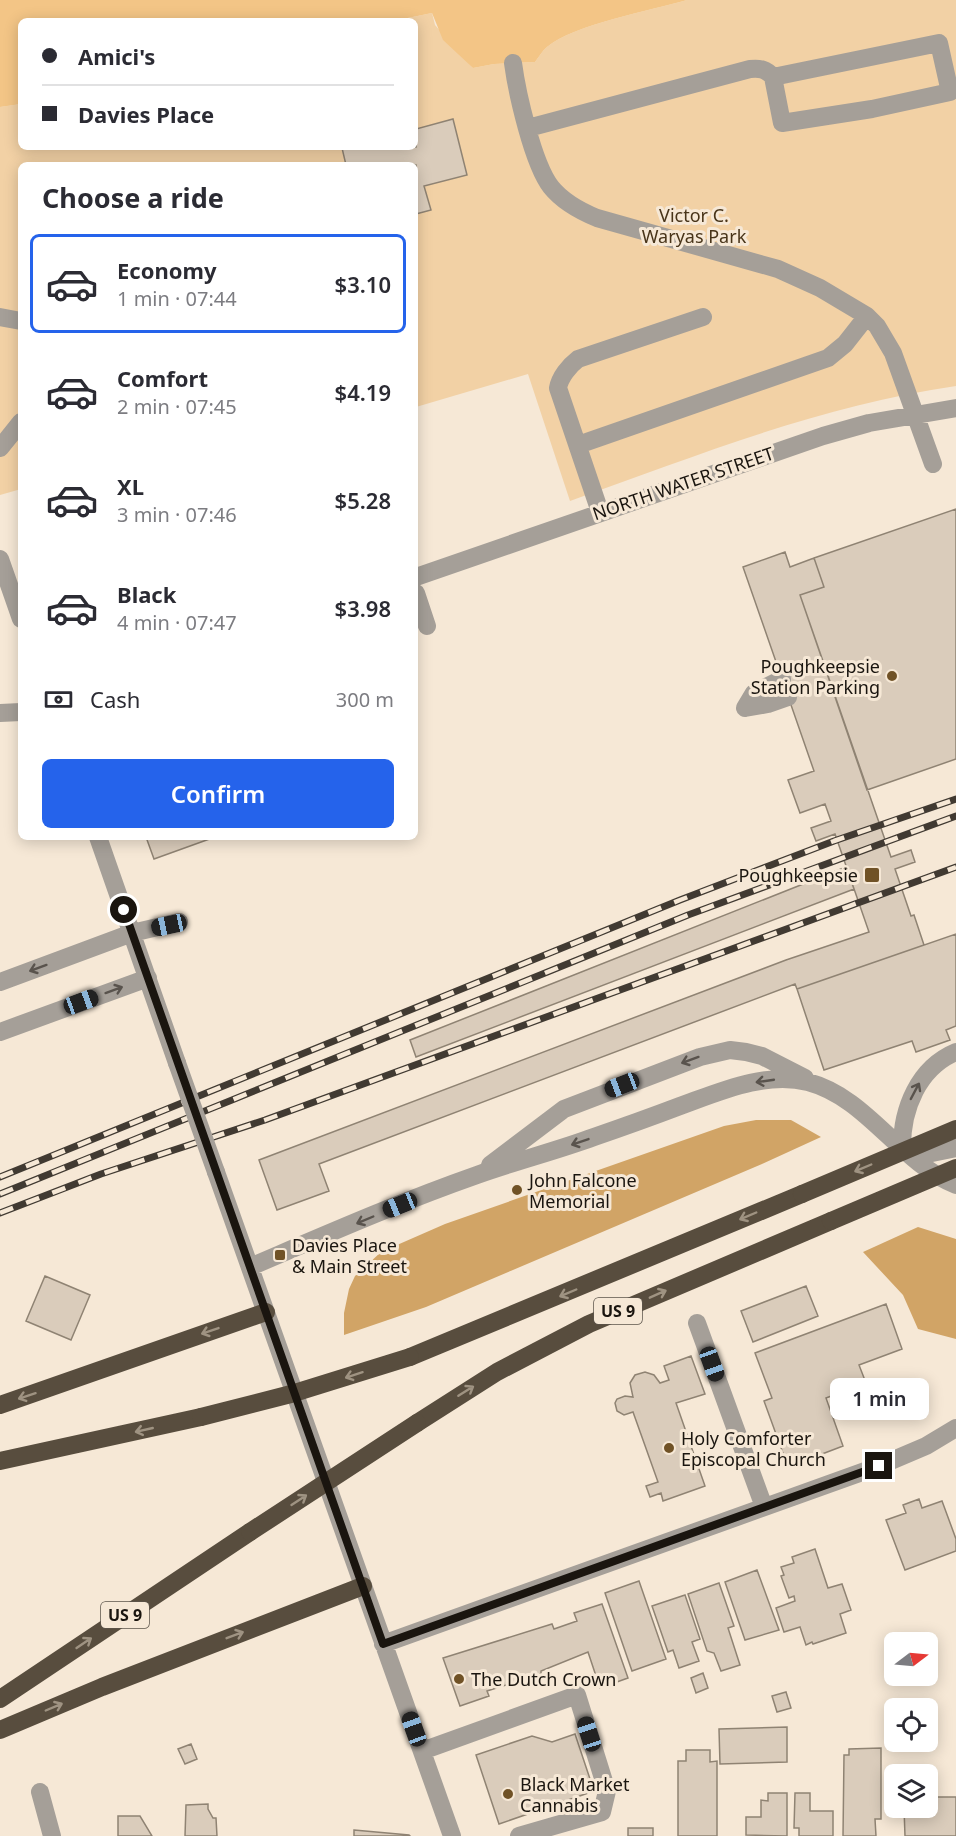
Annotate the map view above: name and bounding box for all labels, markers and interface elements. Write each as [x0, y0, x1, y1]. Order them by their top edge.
text: Amici's [78, 41, 155, 71]
text: Davies Place [78, 99, 214, 129]
text: Choose a ride [42, 179, 224, 216]
park label: Victor C. Waryas Park [642, 203, 747, 248]
text: Economy [117, 255, 216, 285]
icon: car [45, 257, 99, 311]
text: $3.10 [335, 269, 391, 299]
text: 1 min · 07:44 [117, 285, 237, 312]
text: Comfort [117, 363, 208, 393]
icon: car [45, 365, 99, 419]
text: $4.19 [335, 377, 391, 407]
text: 2 min · 07:45 [117, 393, 237, 420]
street label: NORTH WATER STREET [589, 441, 777, 525]
text: XL [117, 471, 144, 501]
icon: car [45, 473, 99, 527]
text: $5.28 [335, 485, 391, 515]
text: 3 min · 07:46 [117, 501, 237, 528]
text: Black [117, 579, 176, 609]
icon: car [45, 581, 99, 635]
text: $3.98 [335, 593, 391, 623]
text: 4 min · 07:47 [117, 609, 237, 636]
place label: Poughkeepsie Station Parking [751, 654, 880, 699]
marker: Poughkeepsie Station Parking [885, 669, 899, 683]
icon: cash [42, 683, 75, 716]
text: Cash [90, 684, 140, 714]
text: 300 m [336, 686, 394, 713]
button: Confirm [42, 759, 394, 828]
place label: Poughkeepsie [738, 863, 858, 887]
marker: Poughkeepsie [863, 866, 881, 884]
route start [110, 896, 137, 923]
car [150, 912, 188, 938]
one-way arrow [29, 963, 47, 974]
one-way arrow [104, 984, 123, 995]
car [61, 987, 101, 1017]
one-way arrow [681, 1056, 700, 1067]
car [602, 1070, 642, 1100]
one-way arrow [756, 1076, 776, 1087]
one-way arrow [910, 1083, 921, 1101]
one-way arrow [571, 1137, 590, 1148]
one-way arrow [855, 1163, 873, 1174]
place label: John Falcone Memorial [527, 1168, 637, 1213]
marker: John Falcone Memorial [510, 1183, 524, 1197]
car [380, 1190, 420, 1220]
one-way arrow [739, 1211, 757, 1222]
one-way arrow [356, 1214, 374, 1226]
place label: Davies Place & Main Street [292, 1233, 407, 1278]
marker: Davies Place & Main Street [273, 1248, 287, 1262]
one-way arrow [559, 1288, 577, 1299]
one-way arrow [649, 1288, 667, 1299]
road number: US 9 [594, 1298, 642, 1324]
one-way arrow [202, 1327, 220, 1338]
car [697, 1344, 727, 1384]
one-way arrow [345, 1370, 364, 1381]
callout: 1 min [830, 1379, 928, 1421]
one-way arrow [457, 1385, 474, 1397]
text: 1 min [852, 1385, 907, 1412]
one-way arrow [17, 1391, 36, 1402]
one-way arrow [134, 1425, 154, 1436]
place label: Holy Comforter Episcopal Church [681, 1426, 826, 1471]
marker: Holy Comforter Episcopal Church [662, 1441, 676, 1455]
route end [865, 1452, 892, 1479]
one-way arrow [290, 1494, 307, 1506]
road number: US 9 [101, 1602, 149, 1628]
one-way arrow [225, 1629, 244, 1640]
north arrow [884, 1632, 938, 1686]
map controls [884, 1632, 938, 1818]
one-way arrow [75, 1637, 91, 1649]
place label: The Dutch Crown [471, 1667, 616, 1691]
marker: The Dutch Crown [452, 1672, 466, 1686]
button: locate [884, 1698, 938, 1752]
one-way arrow [44, 1701, 62, 1712]
car [399, 1709, 429, 1749]
car [575, 1714, 603, 1754]
button: layers [884, 1764, 938, 1818]
place label: Black Market Cannabis [520, 1772, 630, 1817]
marker: Black Market Cannabis [501, 1787, 515, 1801]

